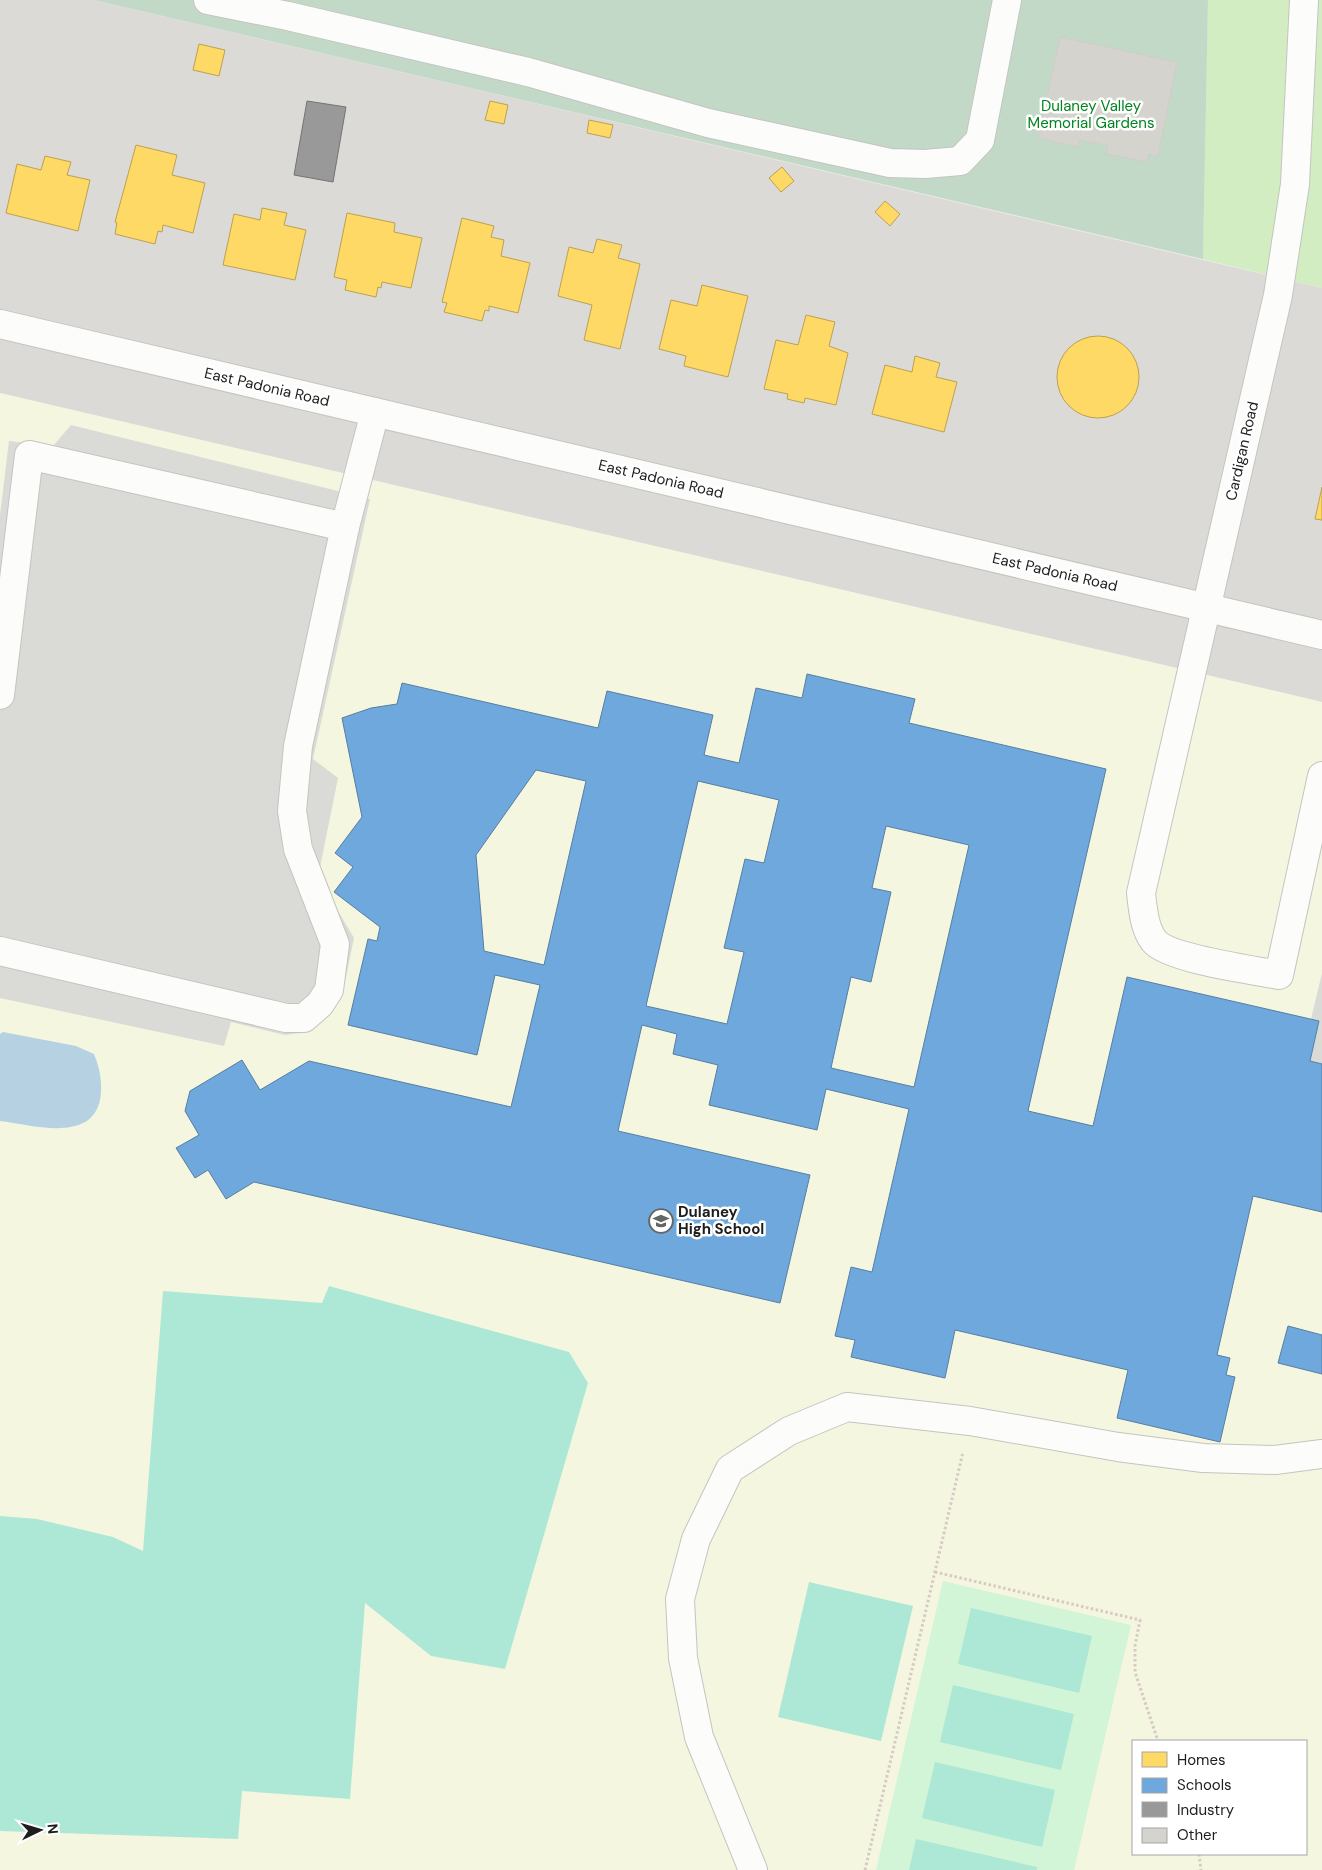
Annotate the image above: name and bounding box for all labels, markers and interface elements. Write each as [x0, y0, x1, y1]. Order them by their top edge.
park label: Dulaney Valley Memorial Gardens [1028, 96, 1154, 133]
street label: East Padonia Road [202, 363, 332, 411]
street label: Cardigan Road [1221, 399, 1263, 503]
street label: East Padonia Road [596, 455, 726, 503]
street label: East Padonia Road [990, 548, 1120, 596]
place label: Dulaney High School [678, 1202, 764, 1239]
school or university icon: Dulaney High School [648, 1208, 674, 1234]
legend [1132, 1740, 1307, 1855]
text: Homes [1177, 1750, 1226, 1770]
text: Schools [1177, 1775, 1232, 1795]
text: Industry [1177, 1800, 1235, 1820]
north arrow [15, 1805, 65, 1855]
text: N [44, 1823, 62, 1835]
text: Other [1177, 1825, 1218, 1845]

